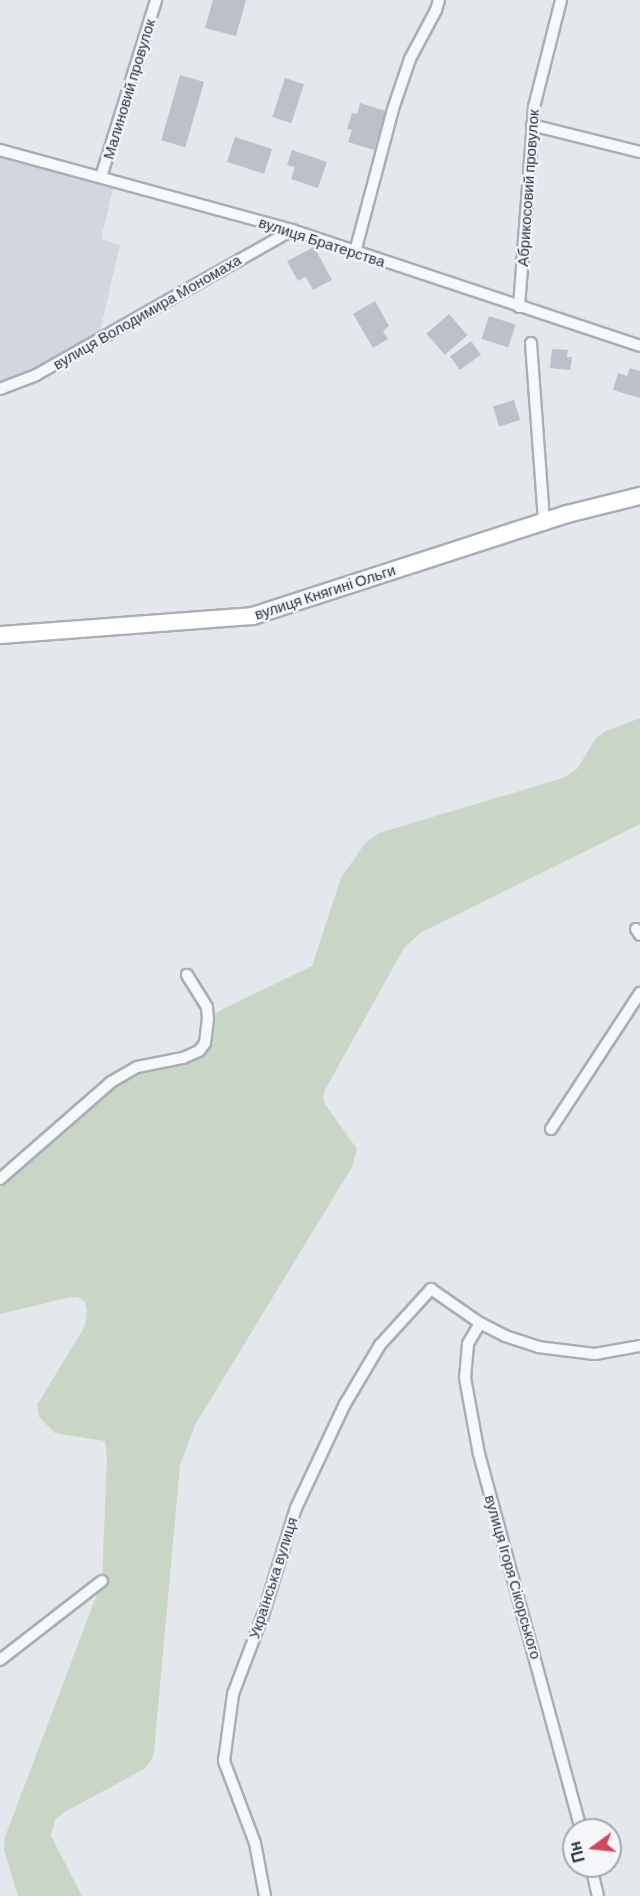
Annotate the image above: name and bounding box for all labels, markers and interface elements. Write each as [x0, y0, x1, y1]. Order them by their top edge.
street label: Малиновий провулок [99, 17, 159, 161]
street label: Абрикосовий провулок [514, 109, 542, 267]
street label: вулиця Братерства [257, 213, 387, 271]
street label: вулиця Володимира Мономаха [50, 251, 244, 373]
street label: вулиця Княгині Ольги [252, 561, 398, 623]
street label: вулиця Ігоря Сікорського [481, 1493, 545, 1661]
street label: Українська вулиця [245, 1515, 301, 1641]
north arrow [562, 1818, 622, 1878]
text: Пн [564, 1840, 588, 1865]

